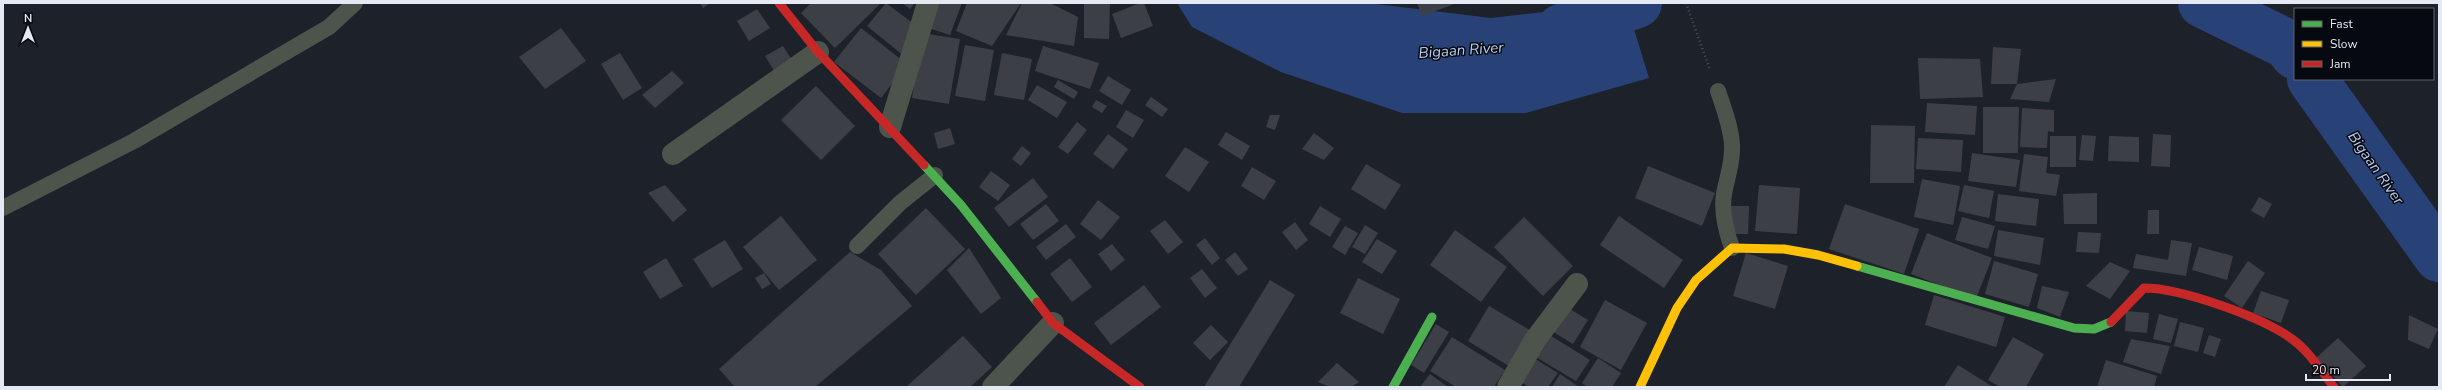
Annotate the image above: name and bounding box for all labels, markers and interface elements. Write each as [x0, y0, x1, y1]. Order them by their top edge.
north arrow [8, 8, 48, 48]
legend [2294, 8, 2434, 80]
text: N [24, 11, 32, 26]
text: Fast [2330, 16, 2353, 32]
text: Slow [2330, 36, 2358, 52]
water label: Bigaan River [1418, 37, 1505, 63]
text: Jam [2329, 56, 2351, 72]
water label: Bigaan River [2343, 127, 2409, 209]
scale bar [2306, 356, 2390, 382]
text: 20 m [2312, 362, 2340, 378]

